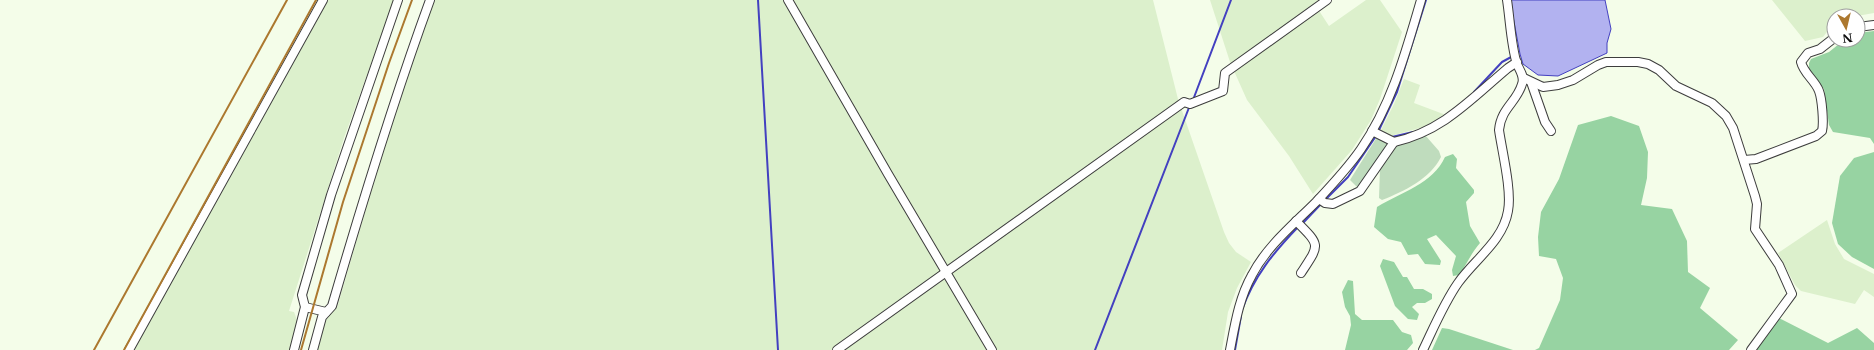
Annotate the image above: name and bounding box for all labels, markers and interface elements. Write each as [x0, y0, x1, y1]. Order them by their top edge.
north arrow [1826, 8, 1866, 48]
text: N [1841, 30, 1853, 46]

